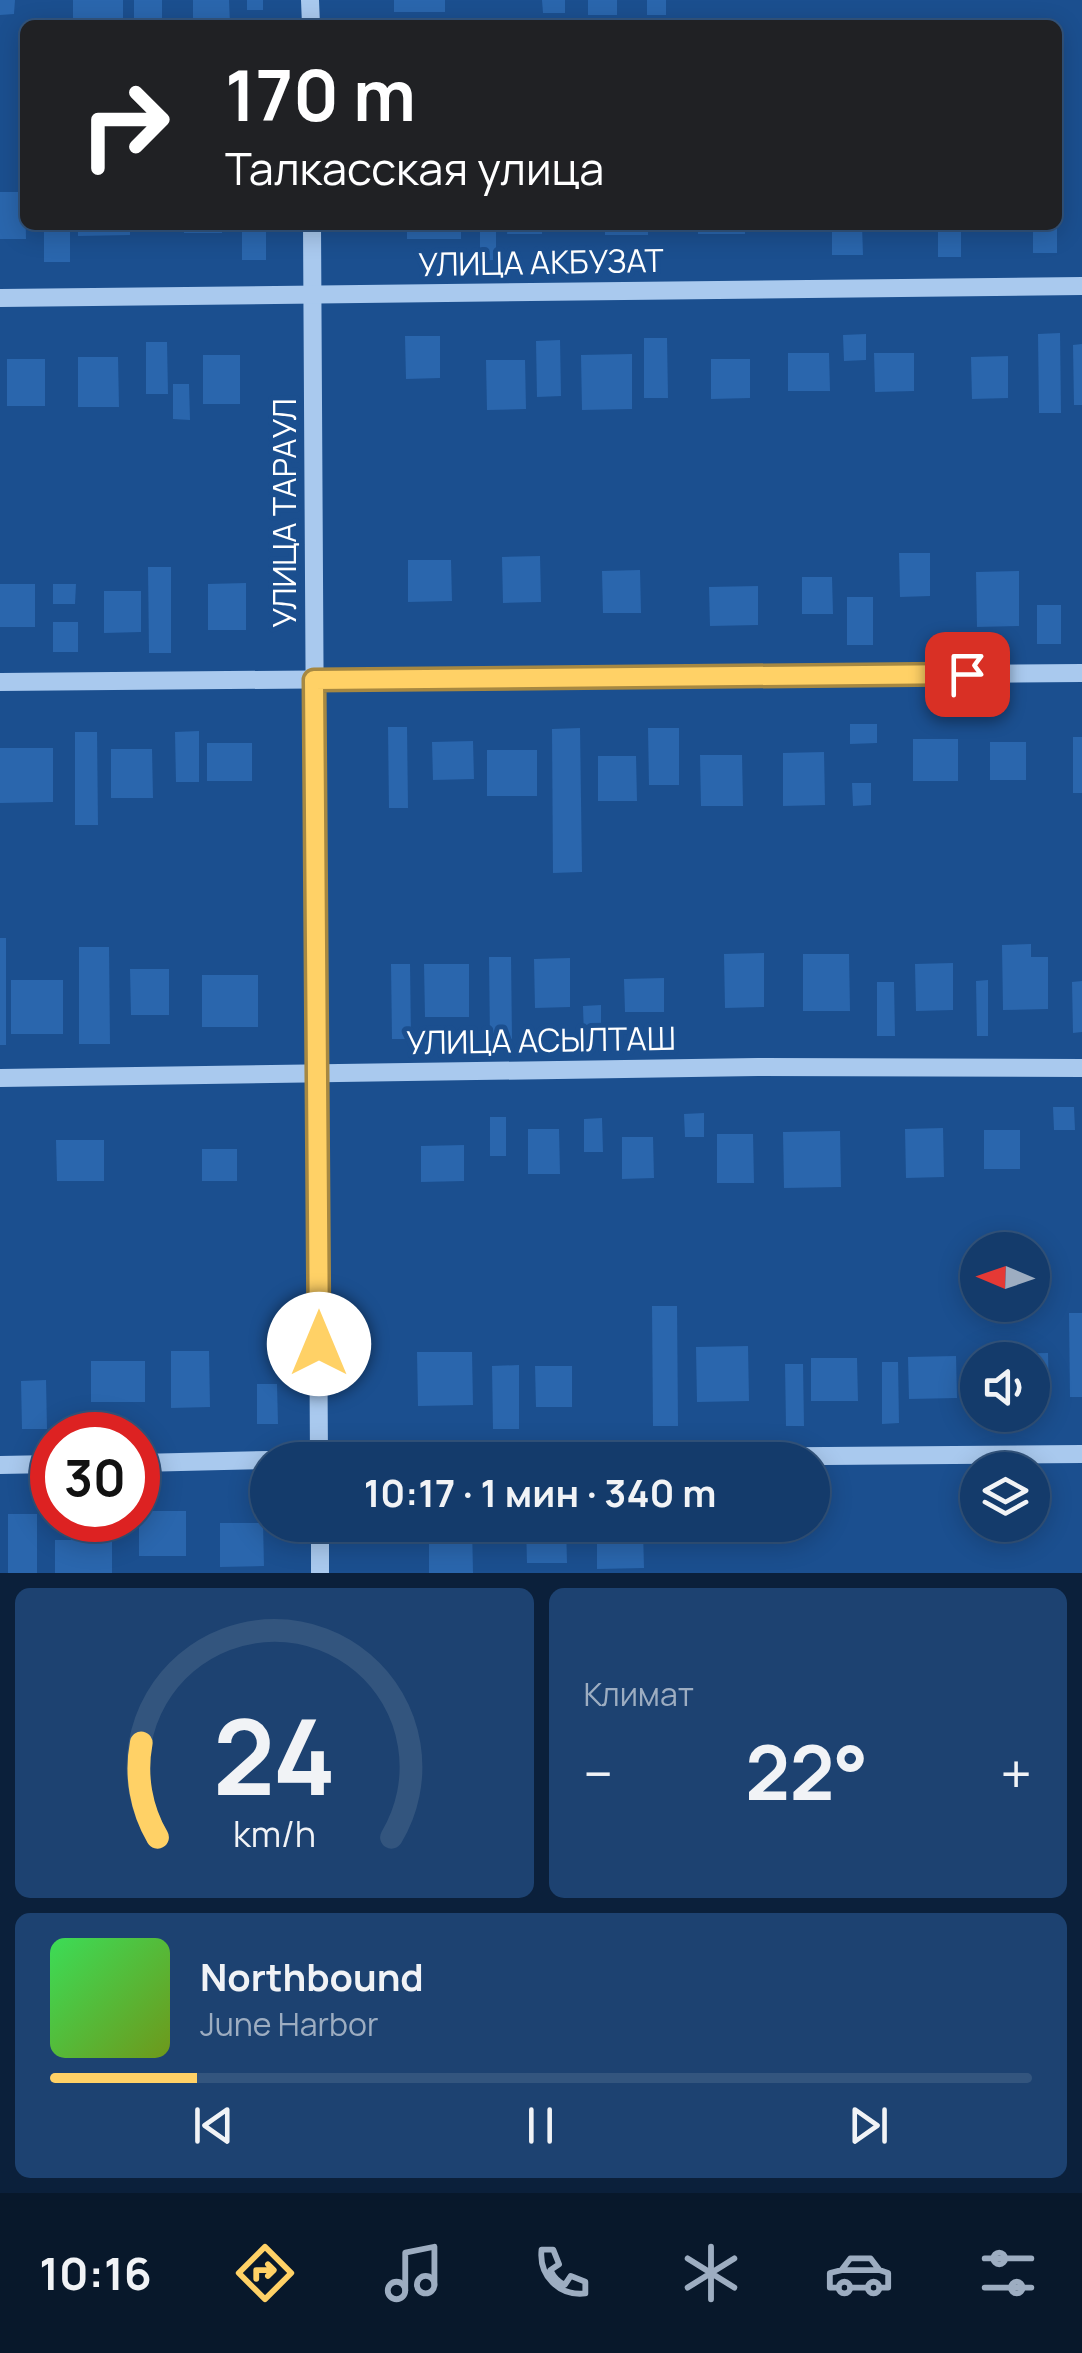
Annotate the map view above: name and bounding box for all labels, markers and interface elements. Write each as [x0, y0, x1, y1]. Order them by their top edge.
text: 170 m [225, 46, 416, 142]
icon: right [60, 60, 190, 190]
text: Талкасская улица [225, 137, 604, 199]
street label: УЛИЦА АКБУЗАТ [418, 238, 664, 286]
street label: УЛИЦА ТАРАУЛ [262, 398, 306, 628]
pin [925, 632, 1010, 717]
icon: arrive [940, 647, 995, 702]
street label: УЛИЦА АСЫЛТАШ [406, 1016, 676, 1064]
north arrow [960, 1232, 1050, 1322]
map controls [960, 1232, 1050, 1542]
position arrow [267, 1292, 371, 1396]
button: sound [960, 1342, 1050, 1432]
speed limit sign: 30 [30, 1412, 160, 1542]
button: layers [960, 1452, 1050, 1542]
text: 10:17 · 1 мин · 340 m [364, 1466, 716, 1518]
text: Климат [584, 1672, 694, 1716]
text: 24 [213, 1684, 336, 1826]
text: 22° [745, 1720, 868, 1823]
text: − [584, 1735, 613, 1811]
text: + [1000, 1735, 1032, 1811]
text: km/h [233, 1809, 316, 1858]
text: Northbound [200, 1950, 424, 2002]
text: June Harbor [200, 2002, 378, 2046]
icon: previous [186, 2098, 241, 2153]
icon: pause [513, 2098, 568, 2153]
icon: next [841, 2098, 896, 2153]
icon: directions [230, 2238, 300, 2308]
icon: music [379, 2238, 449, 2308]
icon: phone [527, 2238, 597, 2308]
icon: climate [676, 2238, 746, 2308]
icon: car [824, 2238, 894, 2308]
icon: filters [973, 2238, 1043, 2308]
text: 10:16 [39, 2242, 152, 2304]

